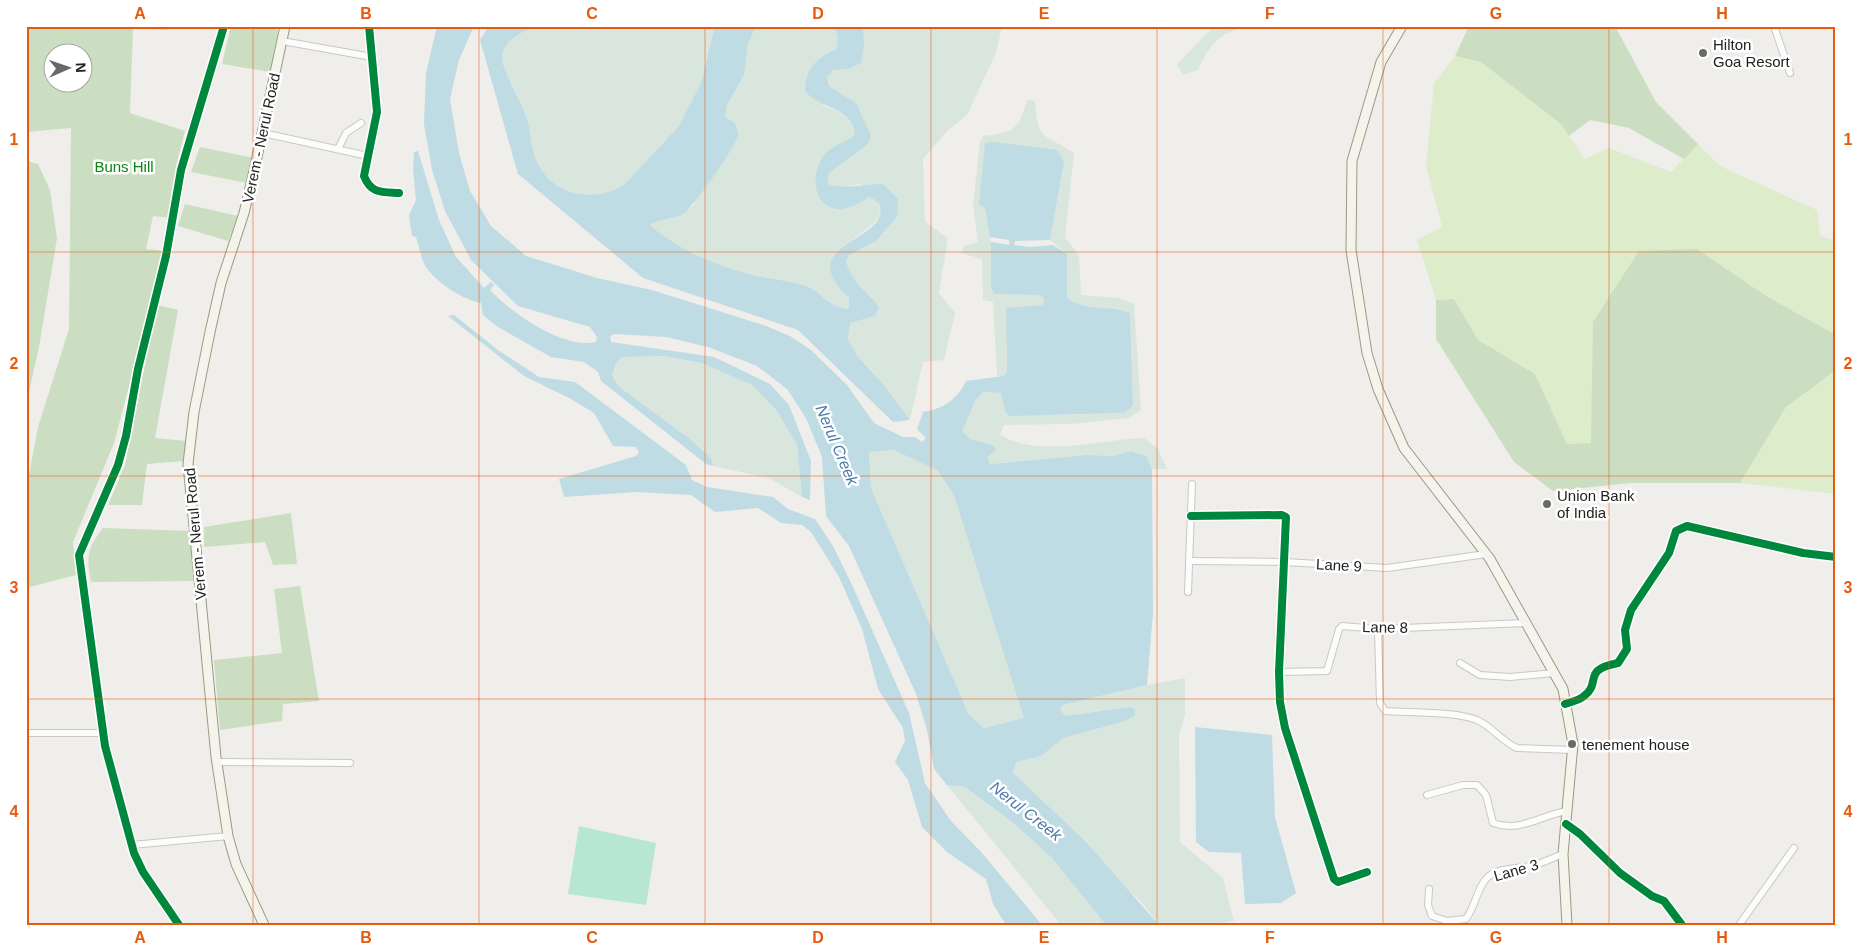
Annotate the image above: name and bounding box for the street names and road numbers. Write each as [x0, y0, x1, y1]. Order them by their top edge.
street label: Verem - Nerul Road [239, 71, 283, 205]
street label: Verem - Nerul Road [181, 467, 209, 601]
street label: Lane 9 [1316, 555, 1362, 575]
street label: Lane 8 [1362, 618, 1408, 636]
street label: Lane 3 [1492, 856, 1540, 884]

